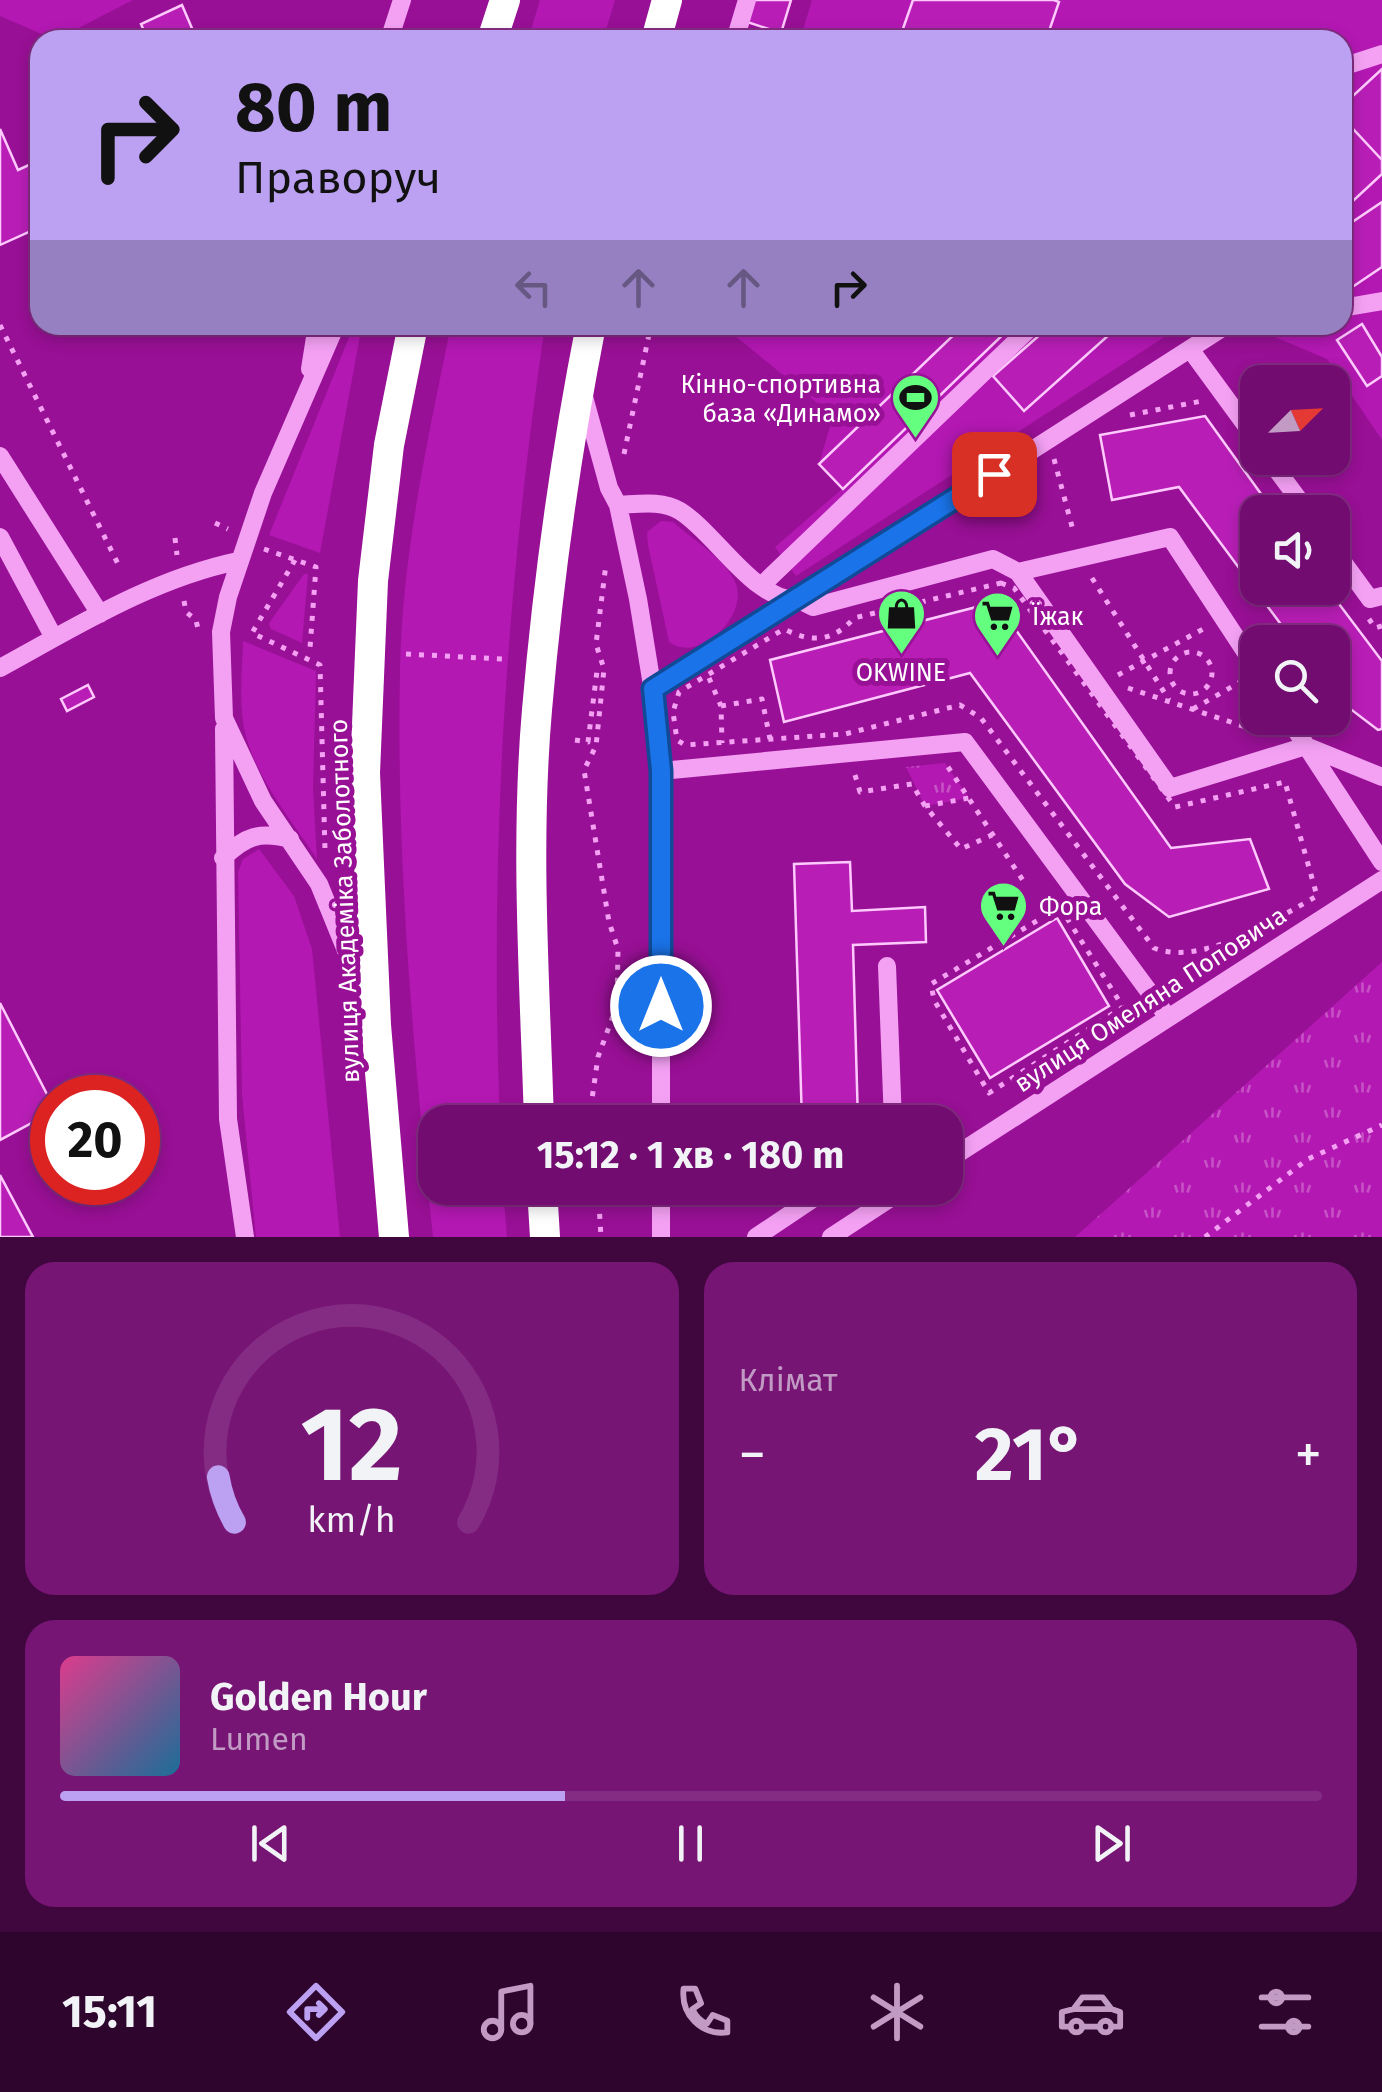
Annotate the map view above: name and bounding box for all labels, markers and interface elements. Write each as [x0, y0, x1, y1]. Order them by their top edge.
text: 80 m [235, 66, 392, 150]
icon: right [70, 70, 200, 200]
text: Праворуч [235, 151, 441, 205]
icon: left [506, 260, 561, 315]
icon: ahead [611, 260, 666, 315]
icon: ahead [716, 260, 771, 315]
icon: right [821, 260, 876, 315]
north arrow [1240, 365, 1350, 475]
map controls [1240, 365, 1350, 735]
place label: Кінно-спортивна база «Динамо» [681, 370, 881, 429]
sports icon: Кінно-спортивна база «Динамо» [890, 372, 942, 440]
pin [952, 432, 1037, 517]
icon: arrive [967, 447, 1022, 502]
button: sound [1240, 495, 1350, 605]
shop icon: OKWINE [875, 588, 927, 656]
supermarket icon: Їжак [971, 590, 1023, 658]
place label: Їжак [1031, 602, 1084, 632]
button: search [1240, 625, 1350, 735]
place label: OKWINE [856, 658, 946, 688]
street label: вулиця Академіка Заболотного [324, 718, 366, 1083]
supermarket icon: Фора [978, 880, 1030, 948]
place label: Фора [1039, 892, 1102, 922]
street label: вулиця Омеляна Поповича [1009, 901, 1292, 1099]
position arrow [609, 954, 713, 1058]
speed limit sign: 20 [30, 1075, 160, 1205]
text: 15:12 · 1 хв · 180 m [537, 1132, 844, 1178]
text: Клімат [739, 1361, 837, 1399]
text: 12 [301, 1383, 403, 1508]
text: 21° [975, 1410, 1086, 1500]
text: − [739, 1422, 766, 1488]
text: + [1295, 1422, 1322, 1488]
text: km/h [308, 1499, 396, 1541]
text: Golden Hour [210, 1674, 427, 1720]
text: Lumen [210, 1720, 308, 1758]
icon: previous [243, 1816, 298, 1871]
icon: pause [663, 1816, 718, 1871]
icon: next [1084, 1816, 1139, 1871]
icon: directions [281, 1977, 351, 2047]
icon: music [475, 1977, 545, 2047]
icon: phone [669, 1977, 739, 2047]
icon: climate [862, 1977, 932, 2047]
icon: car [1056, 1977, 1126, 2047]
icon: filters [1250, 1977, 1320, 2047]
text: 15:11 [62, 1985, 157, 2039]

